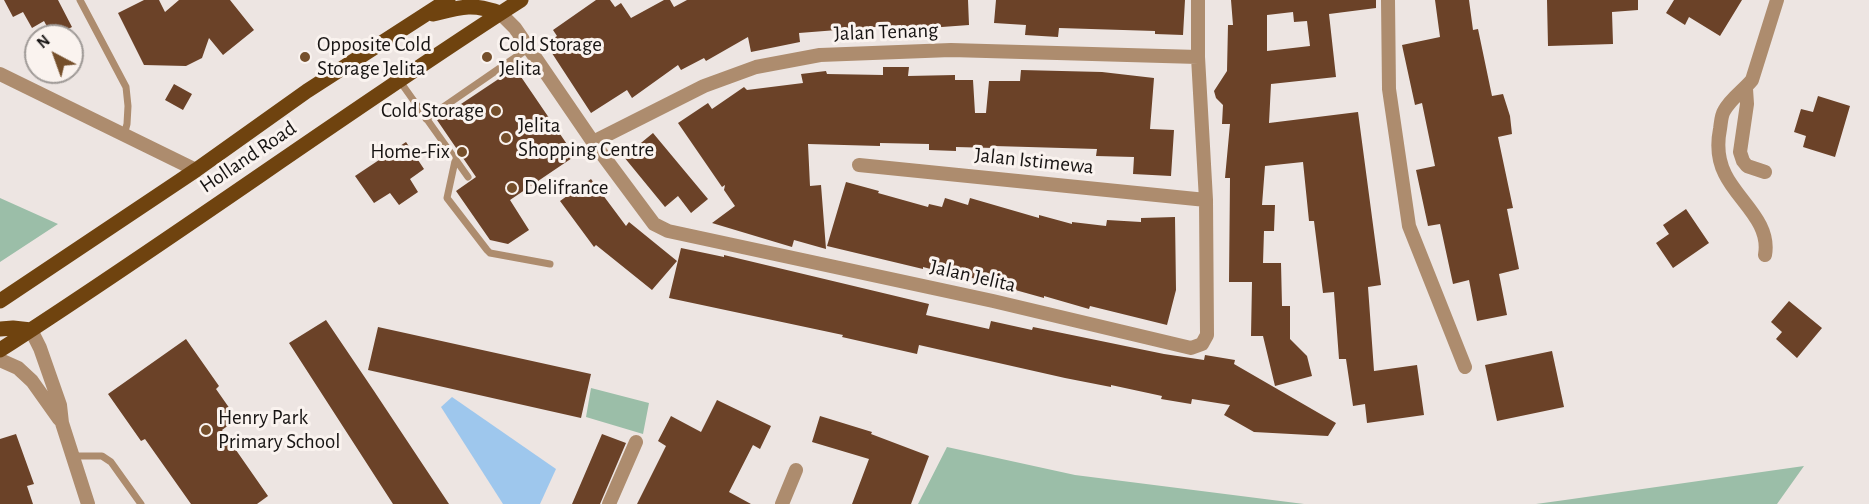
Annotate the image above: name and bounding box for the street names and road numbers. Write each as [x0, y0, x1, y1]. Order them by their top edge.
street label: Jalan Tenang [833, 18, 939, 46]
street label: Holland Road [195, 115, 301, 199]
street label: Jalan Istimewa [973, 142, 1095, 180]
street label: Jalan Jelita [928, 254, 1018, 298]

